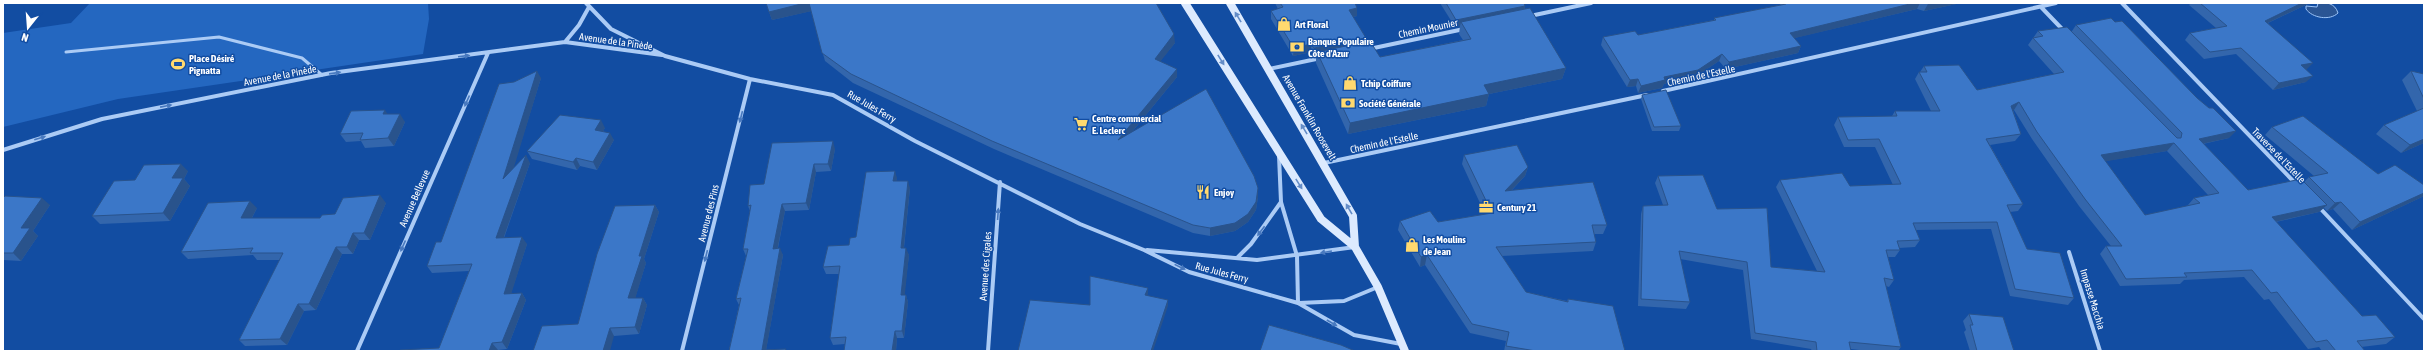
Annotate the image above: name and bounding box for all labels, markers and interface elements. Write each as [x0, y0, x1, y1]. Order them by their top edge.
north arrow [8, 8, 48, 48]
one-way arrow [1235, 11, 1242, 23]
shop icon: Art Floral [1276, 16, 1292, 32]
street label: Chemin Mounier [1397, 17, 1460, 40]
place label: Art Floral [1294, 19, 1329, 30]
text: N [20, 31, 30, 44]
street label: Avenue de la Pinède [579, 31, 654, 52]
place label: Banque Populaire Côte d'Azur [1308, 36, 1374, 59]
bank icon: Banque Populaire Côte d'Azur [1289, 39, 1305, 55]
place label: Place Désiré Pignatta [189, 53, 235, 76]
one-way arrow [458, 53, 470, 59]
one-way arrow [1217, 54, 1224, 65]
sports icon: Place Désiré Pignatta [170, 56, 186, 72]
street label: Avenue de la Pinède [243, 63, 318, 88]
street label: Chemin de l'Estelle [1666, 63, 1737, 88]
one-way arrow [329, 70, 341, 76]
street label: Avenue Franklin Roosevelt [1281, 72, 1339, 162]
shop icon: Tchip Coiffure [1342, 75, 1358, 91]
place label: Tchip Coiffure [1361, 78, 1411, 89]
street label: Rue Jules Ferry [846, 88, 898, 125]
bank icon: Société Générale [1340, 95, 1356, 111]
one-way arrow [463, 96, 469, 108]
place label: Société Générale [1359, 98, 1421, 109]
one-way arrow [160, 103, 172, 109]
one-way arrow [738, 111, 744, 123]
place label: Centre commercial E. Leclerc [1092, 113, 1162, 136]
supermarket icon: Centre commercial E. Leclerc [1073, 116, 1089, 132]
one-way arrow [1301, 123, 1308, 135]
street label: Traverse de l'Estelle [2250, 126, 2308, 185]
street label: Chemin de l'Estelle [1349, 130, 1420, 155]
one-way arrow [35, 135, 47, 141]
street label: Avenue Bellevue [397, 167, 432, 229]
one-way arrow [1296, 178, 1303, 190]
street label: Avenue des Pins [696, 183, 721, 243]
restaurant icon: Enjoy [1195, 184, 1211, 200]
place label: Enjoy [1214, 187, 1235, 198]
office icon: Century 21 [1478, 199, 1494, 215]
place label: Century 21 [1497, 202, 1537, 213]
one-way arrow [1346, 203, 1353, 215]
one-way arrow [995, 208, 1002, 220]
one-way arrow [1257, 226, 1265, 236]
street label: Avenue des Cigales [978, 231, 993, 301]
place label: Les Moulins de Jean [1423, 234, 1466, 257]
shop icon: Les Moulins de Jean [1404, 237, 1420, 253]
one-way arrow [400, 241, 406, 252]
one-way arrow [1320, 249, 1332, 255]
one-way arrow [703, 251, 709, 263]
street label: Rue Jules Ferry [1194, 260, 1249, 285]
one-way arrow [1174, 264, 1185, 270]
street label: Impasse Macchia [2078, 268, 2107, 331]
one-way arrow [1326, 319, 1338, 326]

